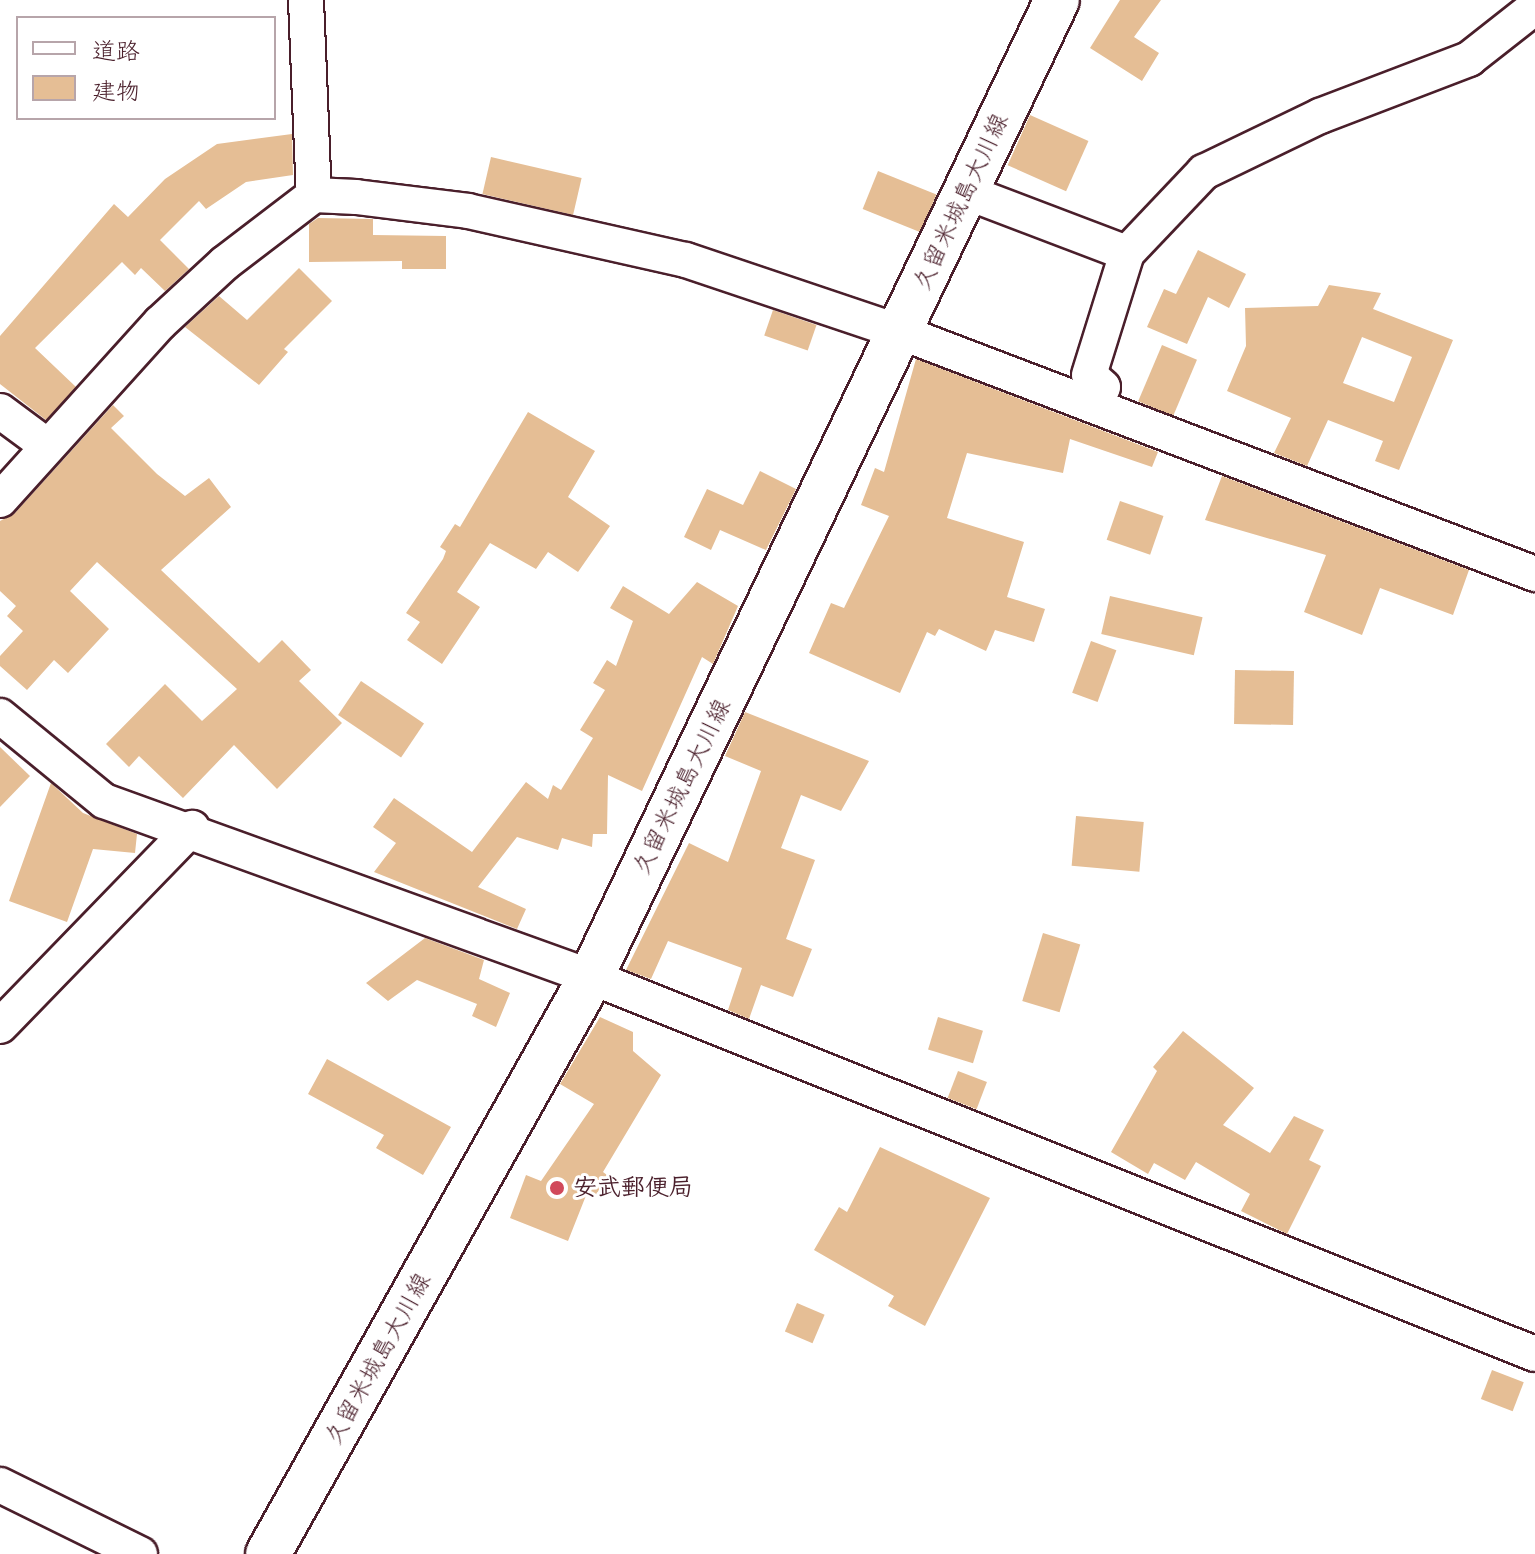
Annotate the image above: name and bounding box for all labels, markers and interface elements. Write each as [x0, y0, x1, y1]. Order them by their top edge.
legend [16, 16, 276, 120]
text: 道路 [92, 37, 140, 66]
text: 建物 [92, 77, 140, 106]
street label: 久留米城島大川線 [907, 109, 1015, 295]
street label: 久留米城島大川線 [627, 694, 737, 880]
place label: 安武郵便局 [573, 1174, 693, 1202]
marker: 安武郵便局 [548, 1179, 566, 1197]
street label: 久留米城島大川線 [319, 1268, 437, 1450]

